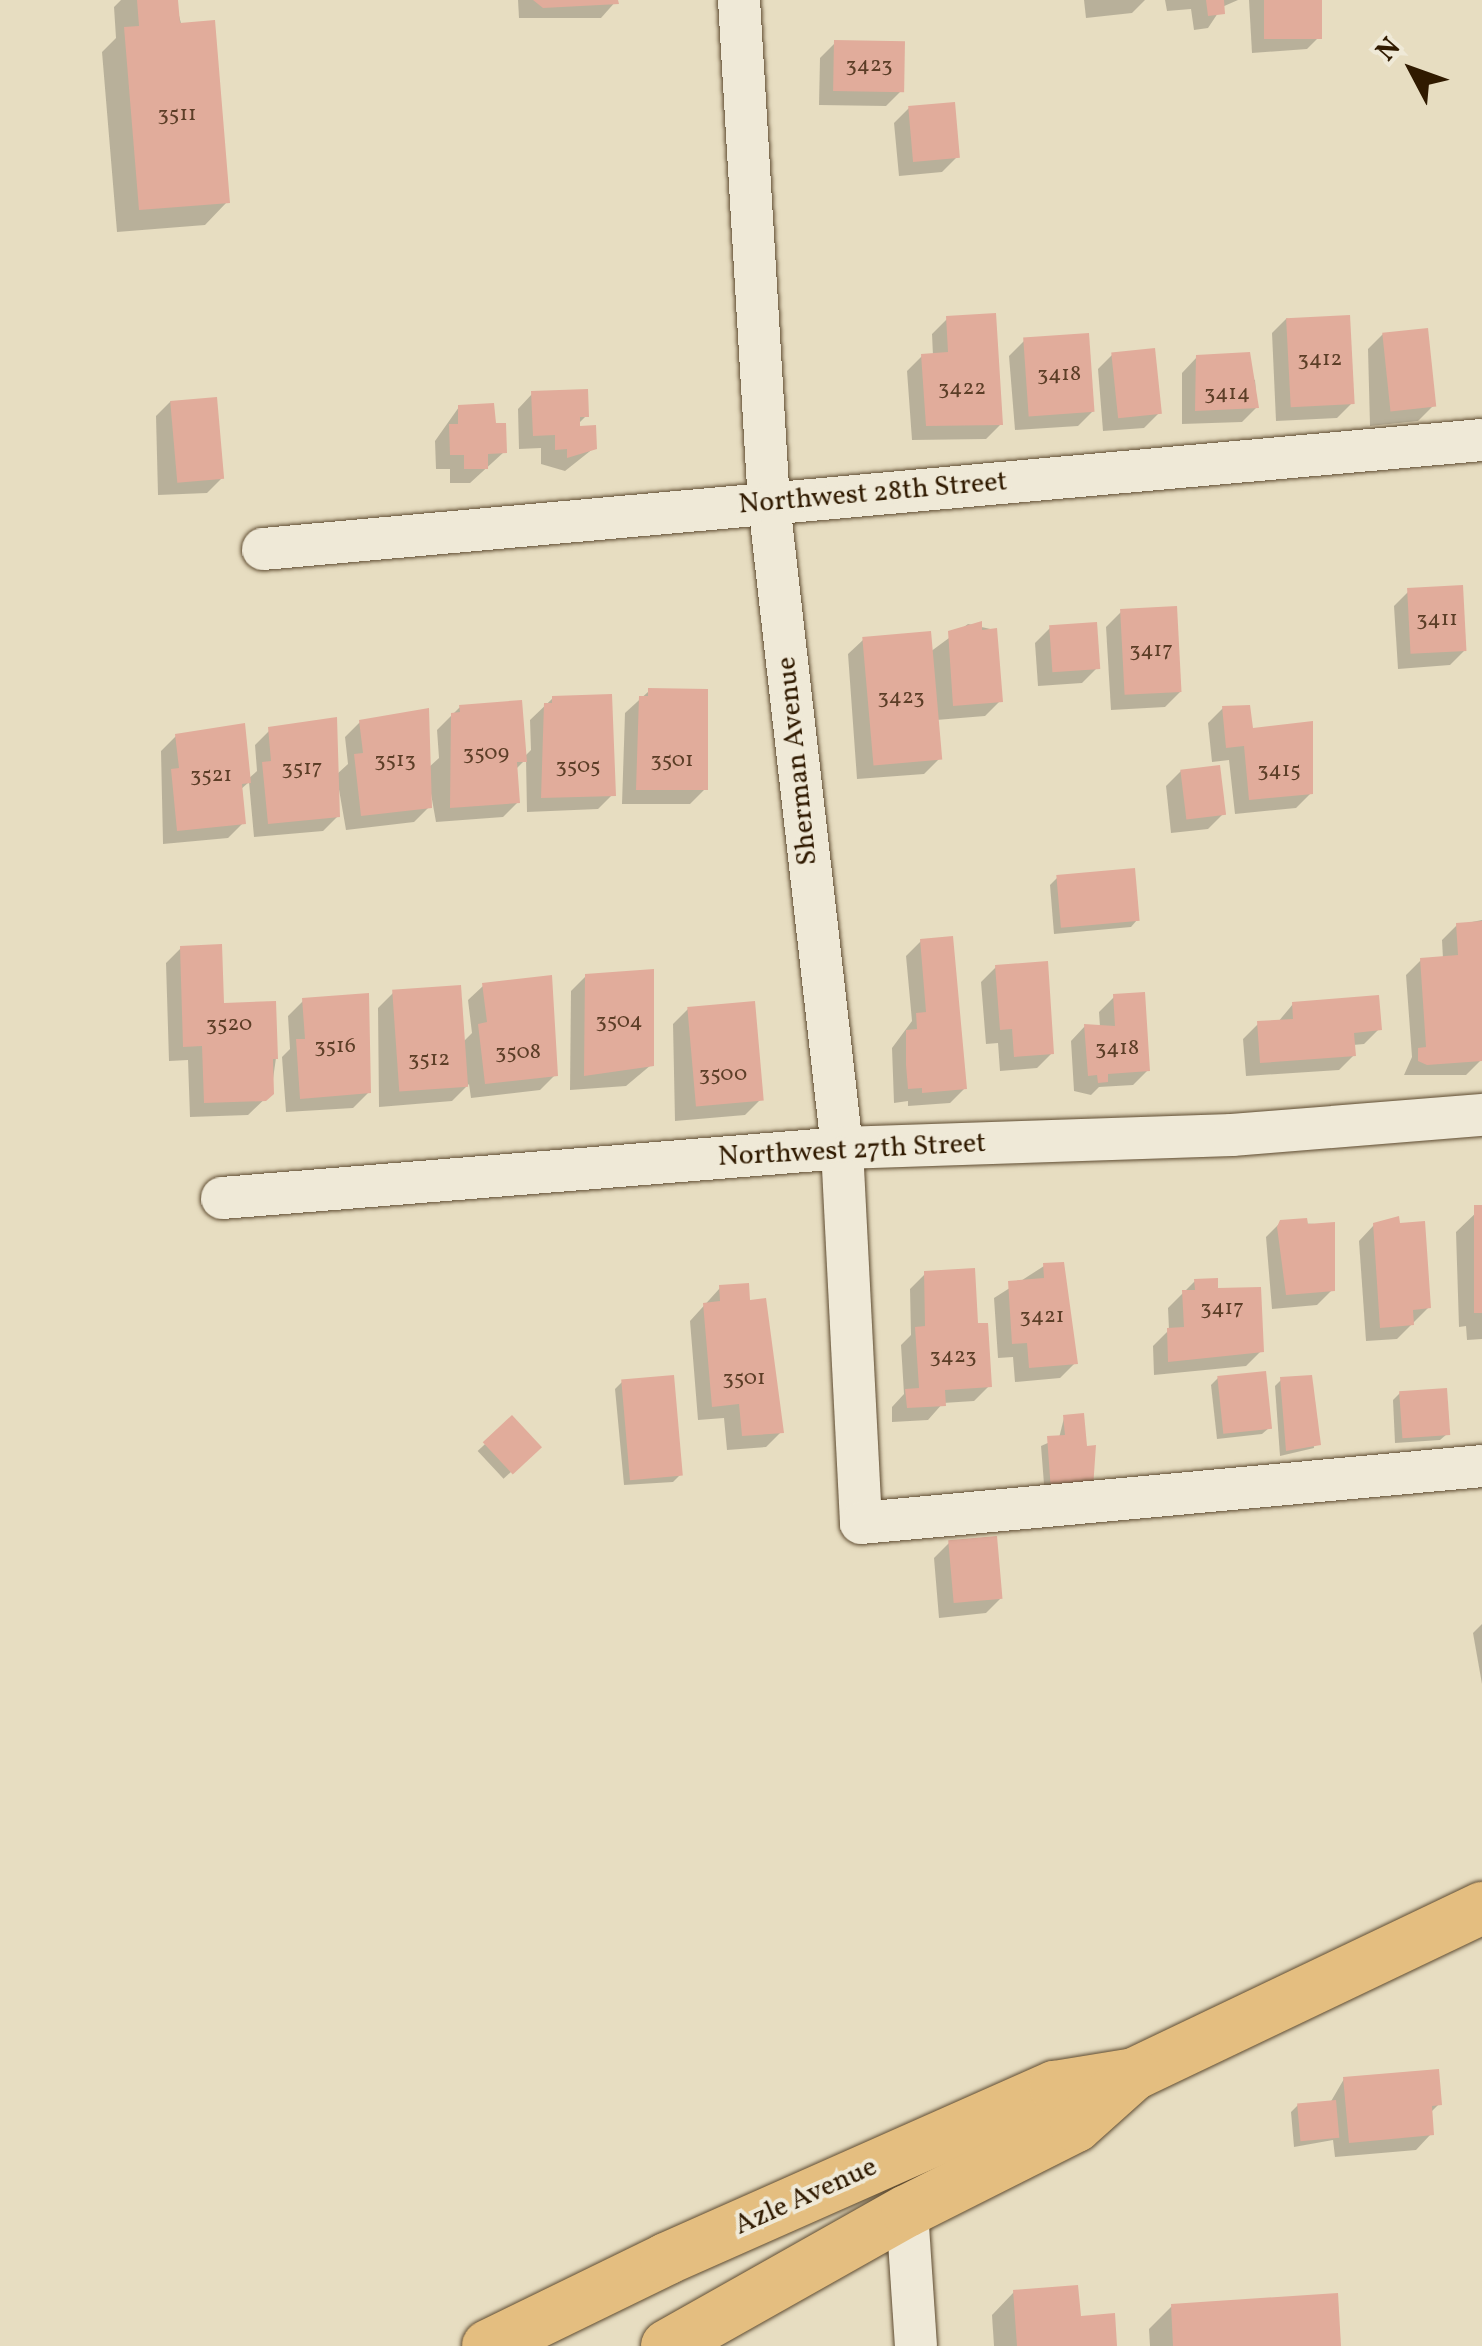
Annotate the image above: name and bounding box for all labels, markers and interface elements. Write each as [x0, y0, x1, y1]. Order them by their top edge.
north arrow [1362, 20, 1462, 120]
text: N [1368, 30, 1410, 70]
house number: 3423 [846, 53, 892, 79]
house number: 3511 [158, 102, 196, 128]
house number: 3412 [1298, 347, 1342, 373]
house number: 3418 [1037, 362, 1081, 388]
house number: 3422 [938, 376, 986, 402]
house number: 3414 [1204, 381, 1250, 407]
street label: Northwest 28th Street [737, 466, 1009, 522]
house number: 3411 [1416, 607, 1458, 633]
house number: 3417 [1129, 638, 1173, 664]
street label: Sherman Avenue [770, 655, 826, 867]
house number: 3423 [878, 685, 924, 711]
house number: 3509 [463, 741, 509, 767]
house number: 3513 [374, 748, 416, 774]
house number: 3501 [650, 748, 694, 774]
house number: 3505 [555, 754, 601, 780]
house number: 3517 [281, 756, 323, 782]
house number: 3415 [1257, 758, 1301, 784]
house number: 3521 [190, 763, 232, 789]
house number: 3504 [595, 1009, 643, 1035]
house number: 3520 [206, 1012, 252, 1038]
house number: 3516 [314, 1034, 356, 1060]
house number: 3418 [1095, 1036, 1139, 1062]
house number: 3508 [495, 1040, 541, 1066]
house number: 3512 [408, 1047, 450, 1073]
house number: 3500 [699, 1062, 747, 1088]
street label: Northwest 27th Street [717, 1127, 987, 1175]
house number: 3417 [1200, 1296, 1244, 1322]
house number: 3421 [1020, 1304, 1064, 1330]
house number: 3423 [930, 1344, 976, 1370]
house number: 3501 [722, 1366, 766, 1392]
street label: Azle Avenue [729, 2151, 883, 2243]

